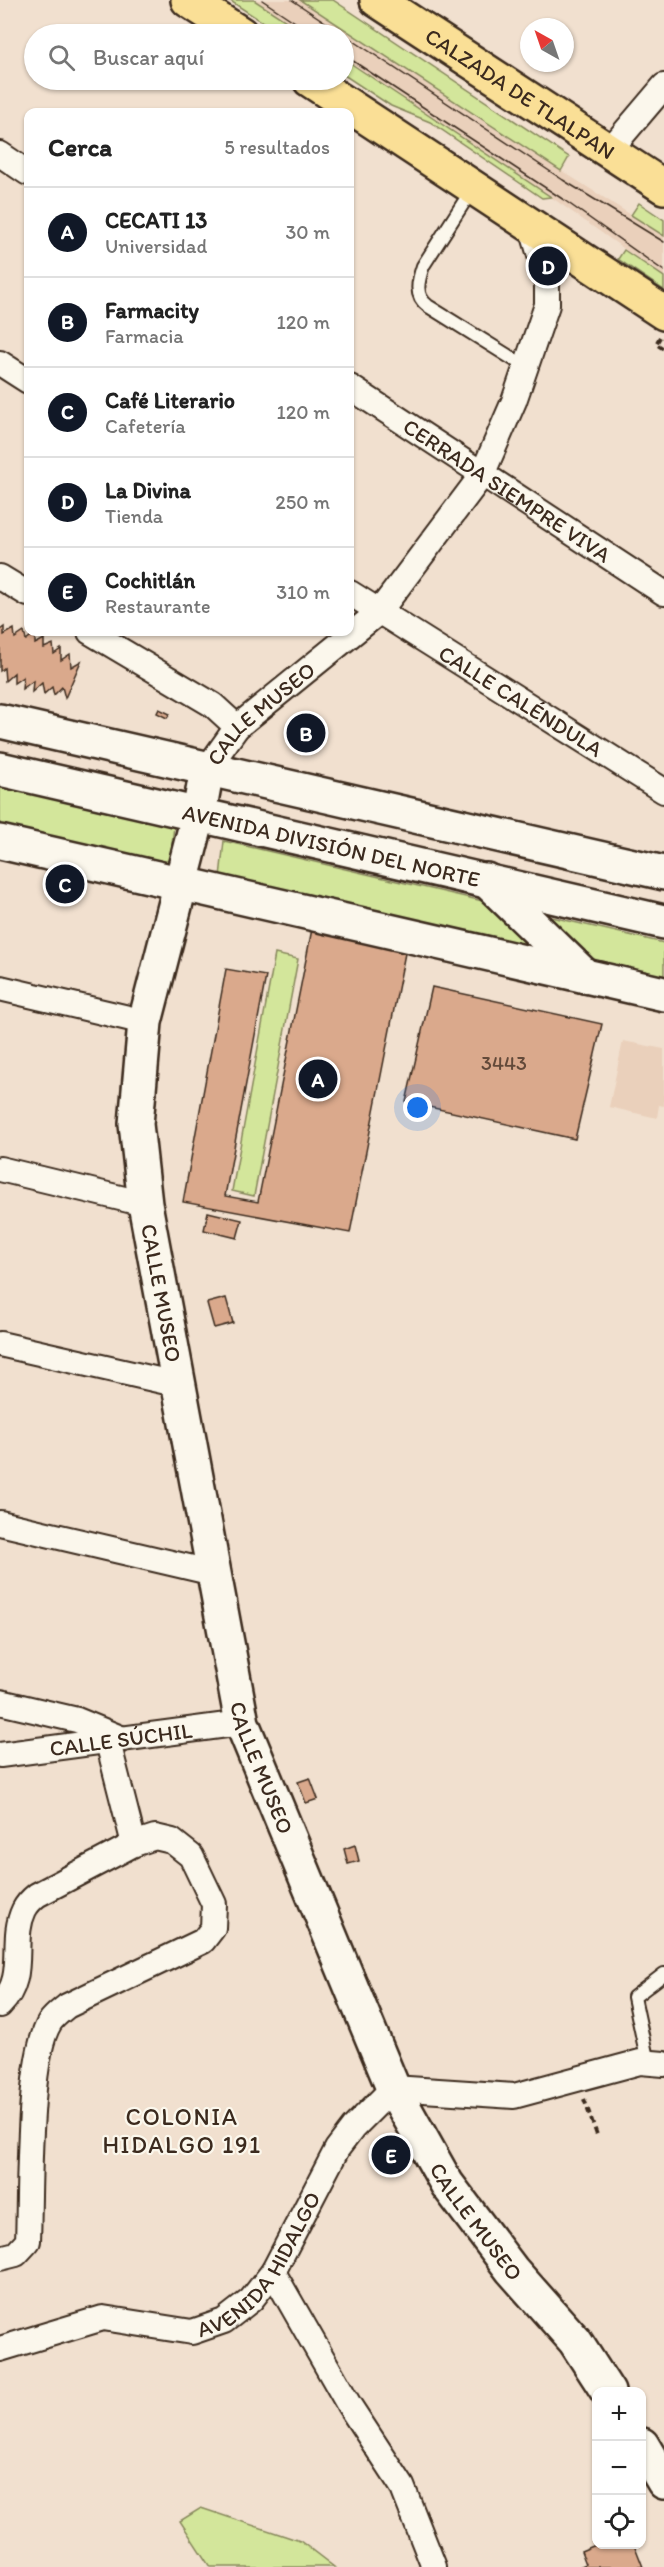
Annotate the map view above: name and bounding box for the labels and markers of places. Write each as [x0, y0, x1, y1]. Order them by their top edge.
pin: D [528, 244, 568, 288]
pin: B [286, 710, 326, 756]
pin: C [46, 862, 84, 906]
pin: A [298, 1056, 338, 1102]
pin: E [372, 2132, 410, 2178]

